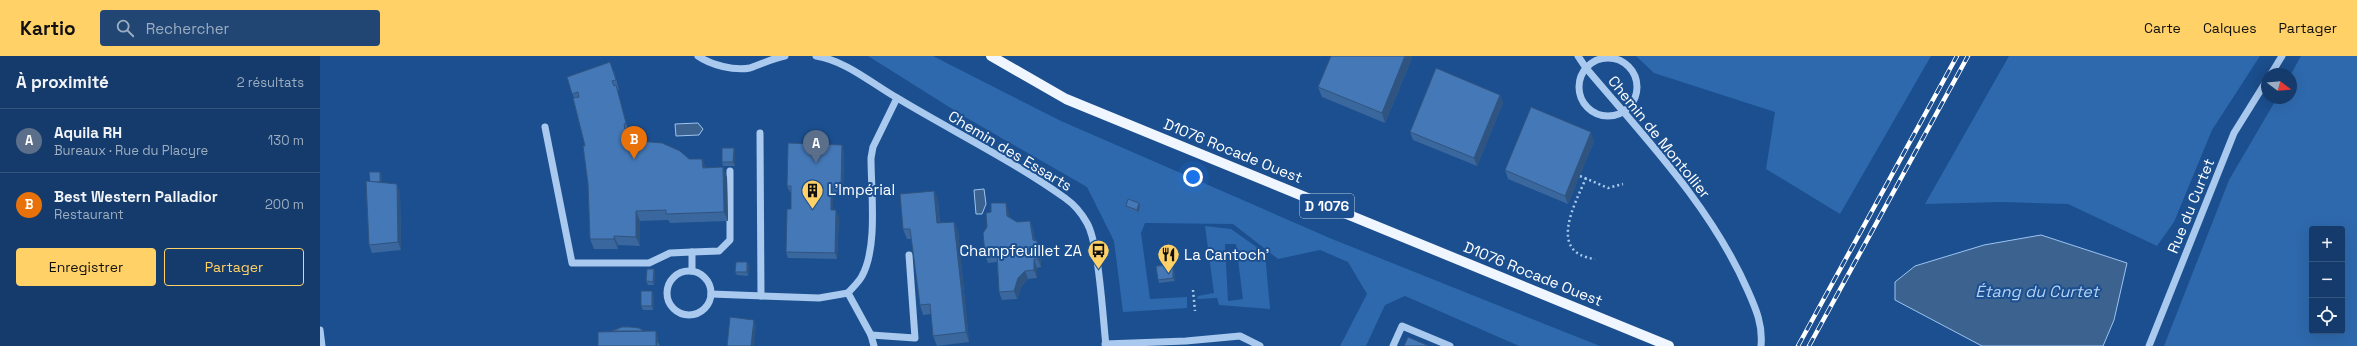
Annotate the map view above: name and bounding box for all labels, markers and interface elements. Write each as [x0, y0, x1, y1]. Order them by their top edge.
search box [100, 10, 380, 46]
text: Kartio [20, 16, 76, 41]
icon: search [114, 17, 136, 39]
text: Rechercher [146, 19, 229, 38]
text: Carte [2144, 19, 2181, 37]
text: Calques [2203, 19, 2257, 37]
text: Partager [2279, 19, 2337, 37]
north arrow [2261, 68, 2297, 104]
text: À proximité [16, 71, 109, 93]
street label: Chemin de Montollier [1604, 71, 1715, 202]
text: 2 résultats [237, 74, 304, 91]
street label: Chemin des Essarts [945, 106, 1076, 195]
street label: D1076 Rocade Ouest [1161, 114, 1306, 187]
text: Aquila RH [54, 123, 122, 142]
pin: B [621, 126, 647, 159]
pin: A [803, 130, 829, 163]
text: A [25, 132, 33, 149]
text: 130 m [268, 132, 304, 149]
text: Bureaux · Rue du Placyre [54, 142, 208, 159]
street label: Rue du Curtet [2163, 156, 2218, 256]
your location [1183, 167, 1203, 187]
building icon: L'Impérial [800, 177, 826, 210]
place label: L'Impérial [828, 180, 895, 199]
text: Best Western Palladior [54, 187, 218, 206]
road number: D 1076 [1300, 194, 1354, 218]
text: B [25, 196, 33, 213]
text: 200 m [265, 196, 304, 213]
text: Restaurant [54, 206, 124, 223]
map controls [2309, 226, 2345, 334]
button: + [2309, 226, 2345, 262]
street label: D1076 Rocade Ouest [1461, 237, 1606, 310]
bus stop icon: Champfeuillet ZA [1085, 238, 1111, 271]
place label: Champfeuillet ZA [959, 241, 1083, 260]
restaurant icon: La Cantoch' [1155, 242, 1181, 275]
place label: La Cantoch' [1184, 245, 1269, 264]
button: Enregistrer [16, 248, 156, 286]
button: Partager [164, 248, 304, 286]
button: − [2309, 262, 2345, 298]
water label: Étang du Curtet [1975, 281, 2100, 302]
button: locate [2309, 298, 2345, 334]

